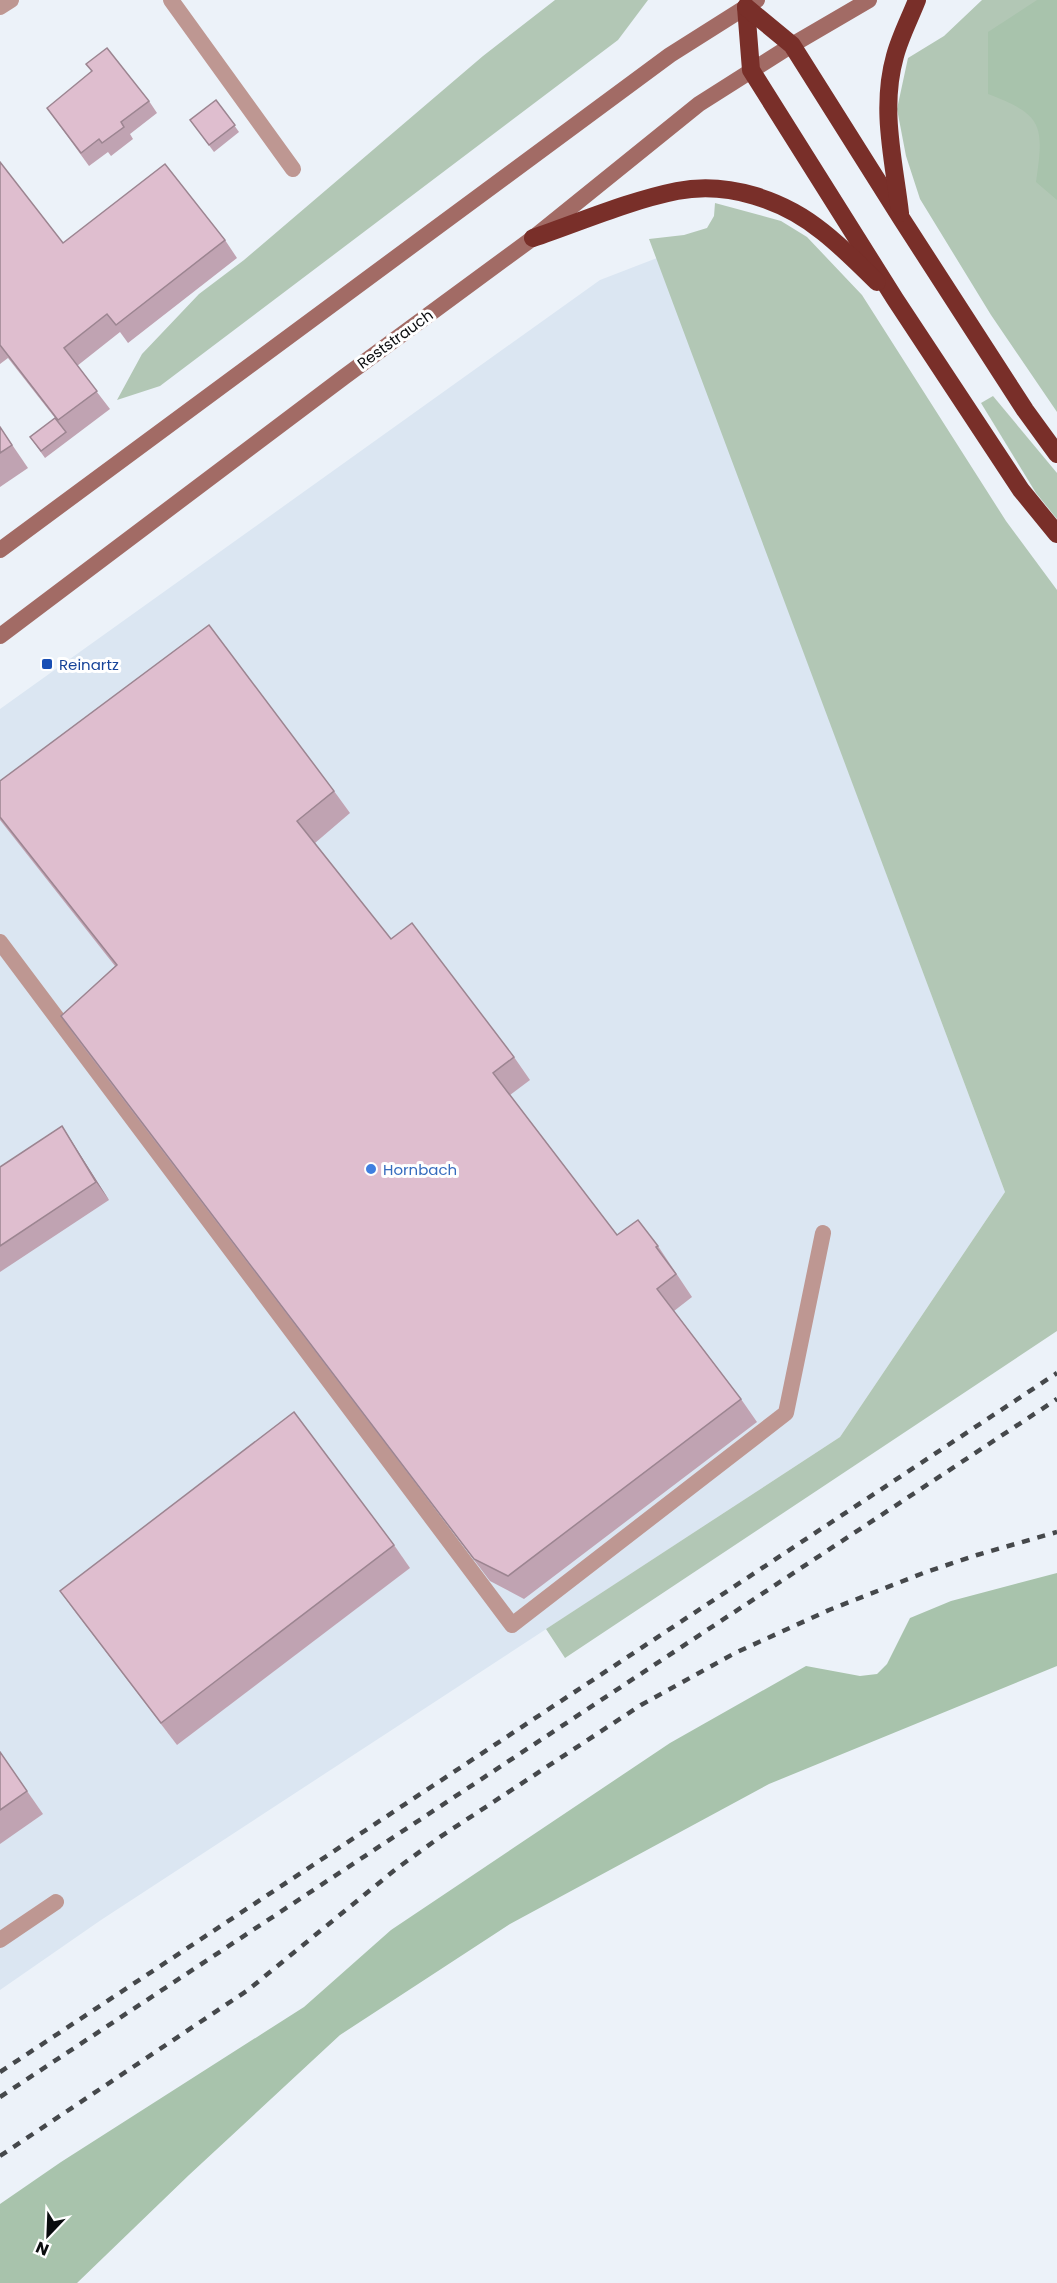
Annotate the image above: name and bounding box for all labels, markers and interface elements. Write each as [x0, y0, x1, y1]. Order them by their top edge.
street label: Reststrauch [353, 304, 437, 374]
place label: Reinartz [59, 654, 119, 675]
marker: Reinartz [40, 657, 54, 671]
place label: Hornbach [383, 1159, 457, 1180]
marker: Hornbach [364, 1162, 378, 1176]
north arrow [18, 2205, 78, 2265]
text: N [32, 2235, 52, 2261]

